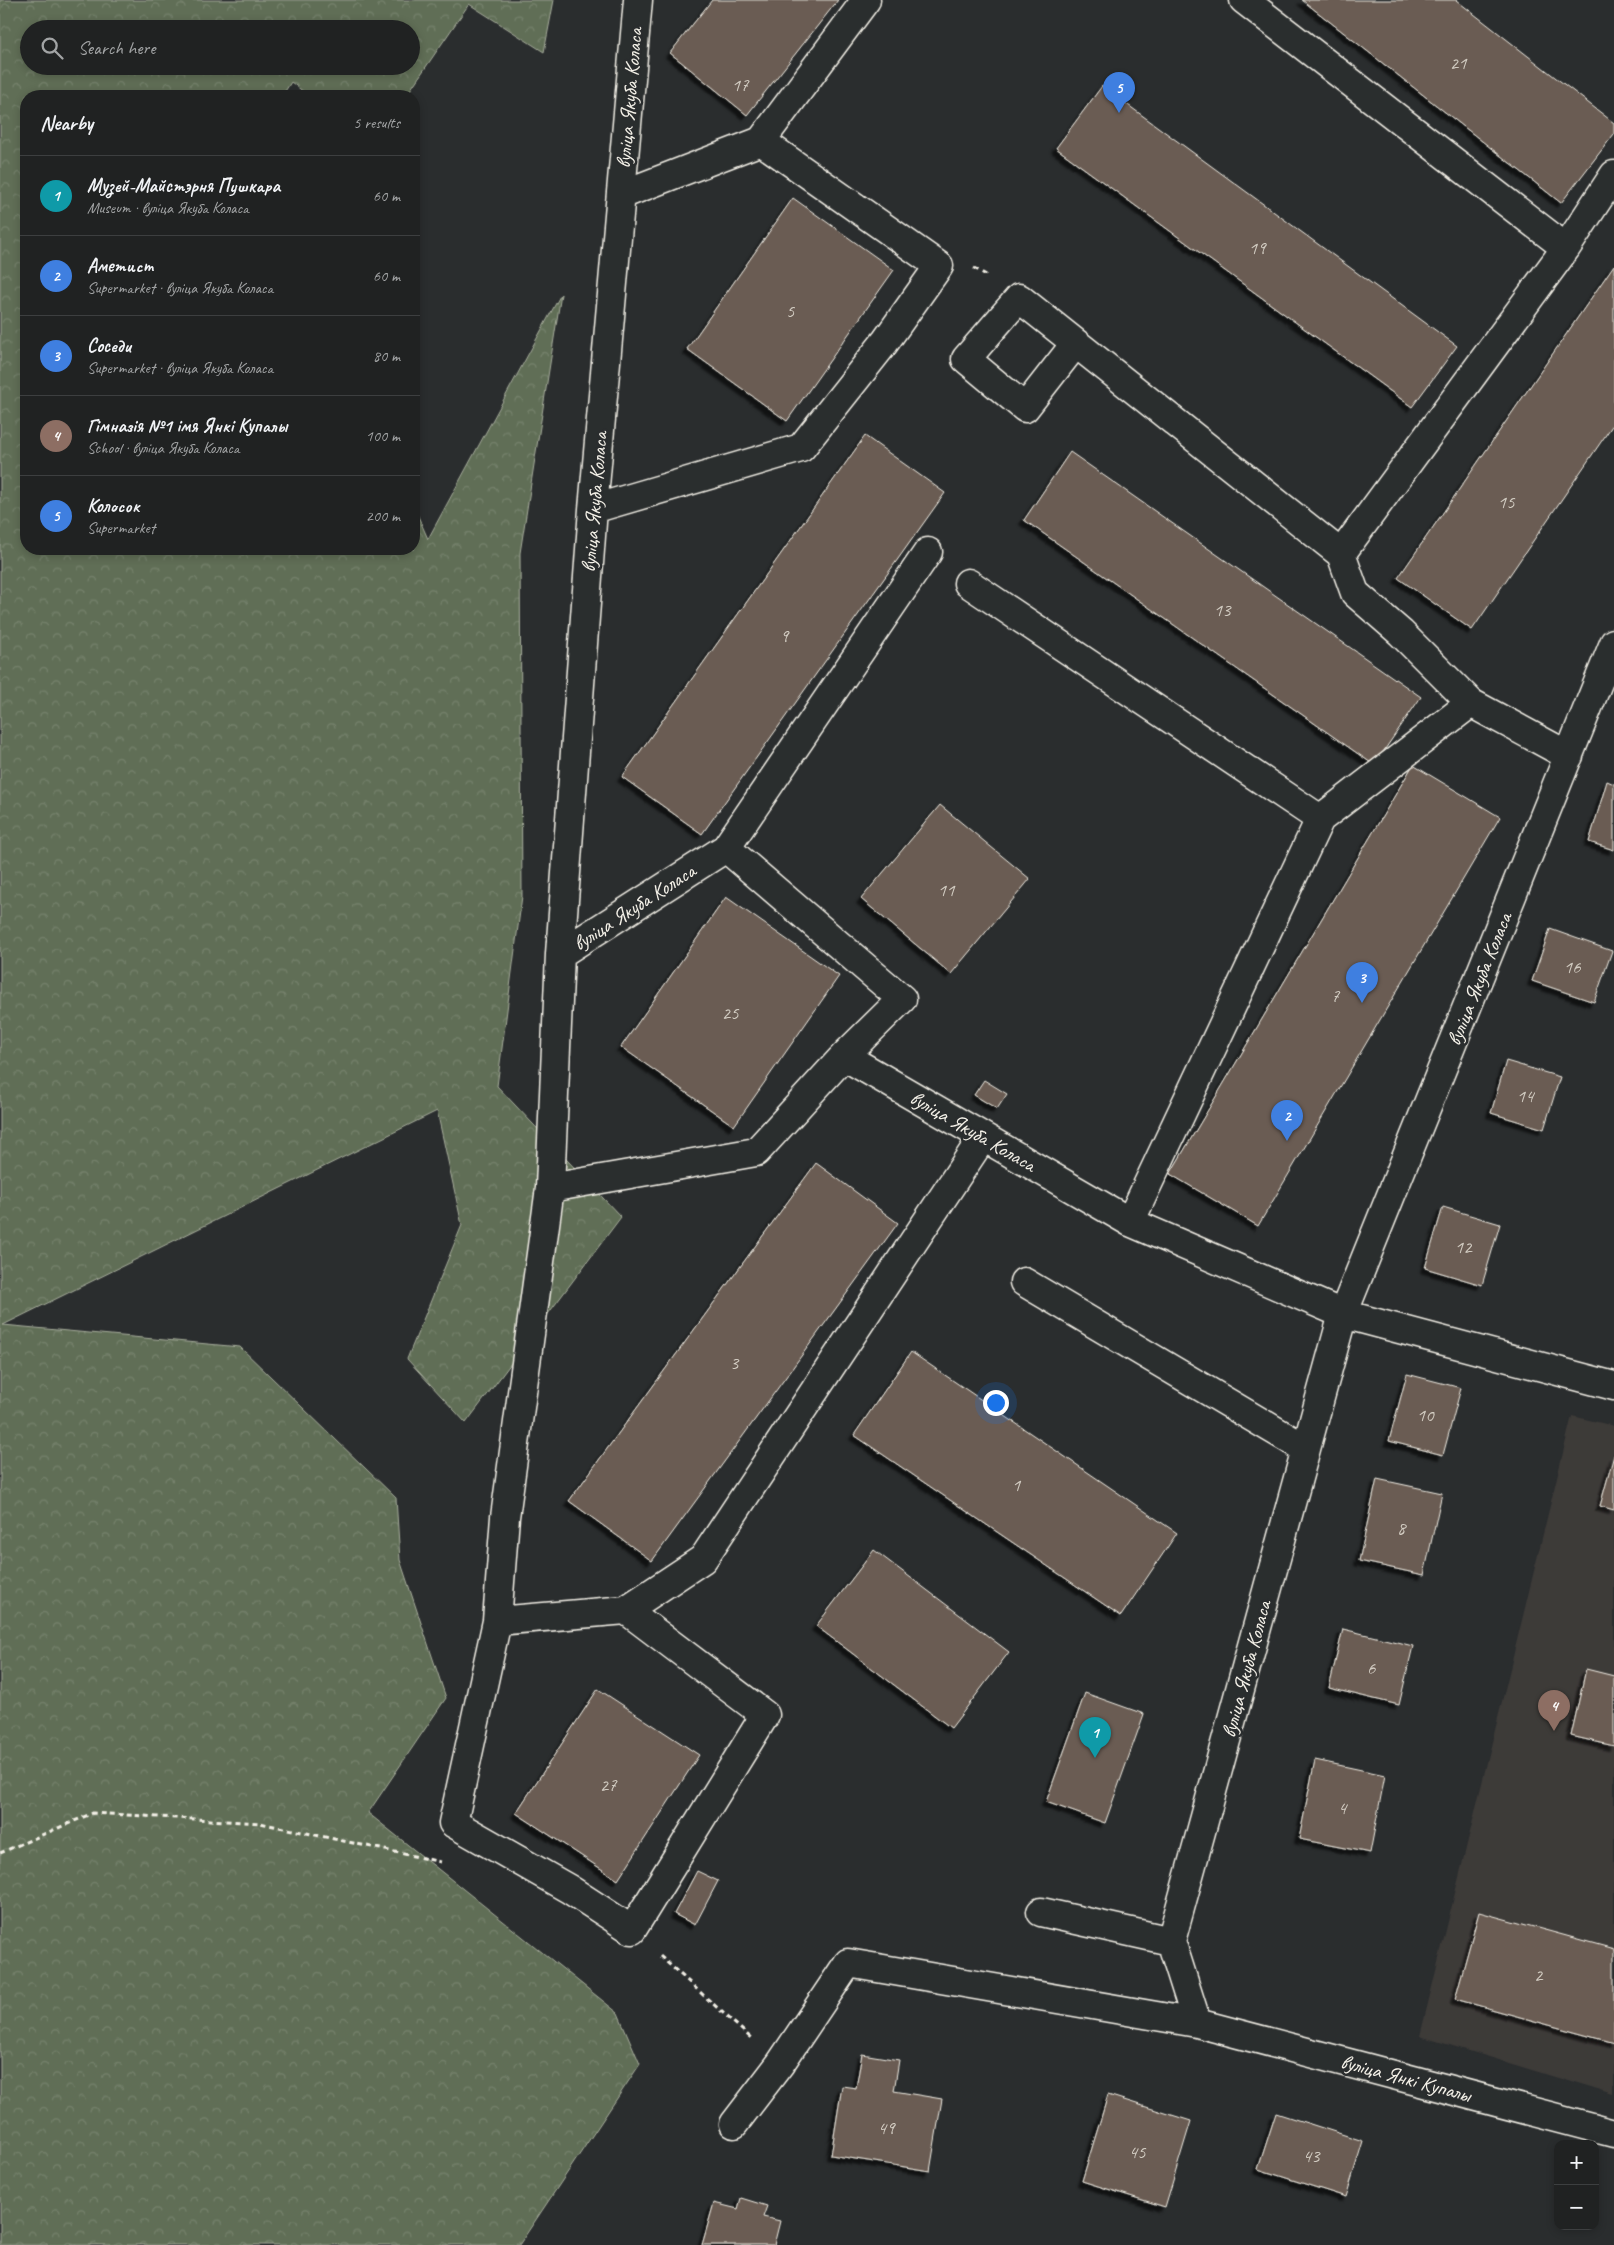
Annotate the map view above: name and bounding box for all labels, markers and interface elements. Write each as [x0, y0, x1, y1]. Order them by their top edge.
search box [20, 20, 420, 75]
street label: вуліца Якуба Коласа [610, 24, 648, 169]
icon: search [38, 34, 66, 62]
text: Search here [78, 36, 155, 60]
house number: 21 [1449, 51, 1468, 75]
pin: 5 [1103, 72, 1135, 113]
house number: 17 [731, 73, 750, 97]
text: Nearby [40, 110, 93, 136]
text: 5 results [353, 113, 400, 133]
text: Музей-Майстэрня Пушкара [87, 174, 280, 198]
text: 1 [52, 186, 60, 206]
text: 60 m [373, 186, 400, 206]
text: Museum · вуліца Якуба Коласа [87, 198, 249, 218]
house number: 19 [1248, 236, 1267, 260]
text: Аметист [87, 254, 153, 278]
text: 2 [52, 266, 60, 286]
text: 60 m [373, 266, 400, 286]
text: Supermarket · вуліца Якуба Коласа [87, 278, 273, 298]
house number: 5 [786, 299, 796, 323]
text: Соседи [87, 334, 131, 358]
text: 3 [52, 346, 60, 366]
text: 80 m [373, 346, 400, 366]
text: Supermarket · вуліца Якуба Коласа [87, 358, 273, 378]
text: Гімназія №1 імя Янкі Купалы [87, 414, 287, 438]
text: 4 [52, 426, 60, 446]
text: 100 m [366, 426, 400, 446]
street label: вуліца Якуба Коласа [575, 428, 613, 573]
text: School · вуліца Якуба Коласа [87, 438, 239, 458]
house number: 15 [1497, 490, 1516, 514]
text: Колосок [87, 494, 140, 518]
text: 5 [53, 506, 59, 526]
text: 200 m [366, 506, 400, 526]
text: Supermarket [87, 518, 155, 538]
house number: 13 [1213, 598, 1232, 622]
house number: 9 [780, 624, 790, 648]
street label: вуліца Якуба Коласа [568, 856, 702, 956]
house number: 11 [937, 878, 956, 902]
street label: вуліца Якуба Коласа [1441, 907, 1518, 1049]
house number: 16 [1563, 955, 1582, 979]
pin: 3 [1346, 962, 1378, 1003]
house number: 7 [1331, 984, 1341, 1008]
house number: 25 [721, 1001, 740, 1025]
house number: 14 [1516, 1084, 1536, 1108]
street label: вуліца Якуба Коласа [906, 1085, 1043, 1179]
pin: 2 [1271, 1100, 1303, 1141]
house number: 12 [1454, 1235, 1473, 1259]
house number: 3 [730, 1351, 740, 1375]
your location [983, 1390, 1009, 1416]
house number: 10 [1416, 1403, 1435, 1427]
house number: 1 [1012, 1473, 1022, 1497]
house number: 8 [1397, 1516, 1408, 1540]
street label: вуліца Якуба Коласа [1215, 1595, 1277, 1740]
house number: 6 [1367, 1656, 1377, 1680]
pin: 4 [1538, 1690, 1570, 1731]
pin: 1 [1079, 1717, 1111, 1758]
house number: 27 [599, 1773, 618, 1797]
house number: 4 [1338, 1796, 1349, 1820]
house number: 2 [1534, 1963, 1544, 1987]
street label: вуліца Янкі Купалы [1338, 2048, 1476, 2108]
house number: 49 [877, 2116, 896, 2140]
house number: 45 [1128, 2140, 1147, 2164]
map controls [1554, 2140, 1599, 2230]
button: + [1554, 2140, 1599, 2185]
house number: 43 [1302, 2144, 1321, 2168]
button: − [1554, 2185, 1599, 2230]

